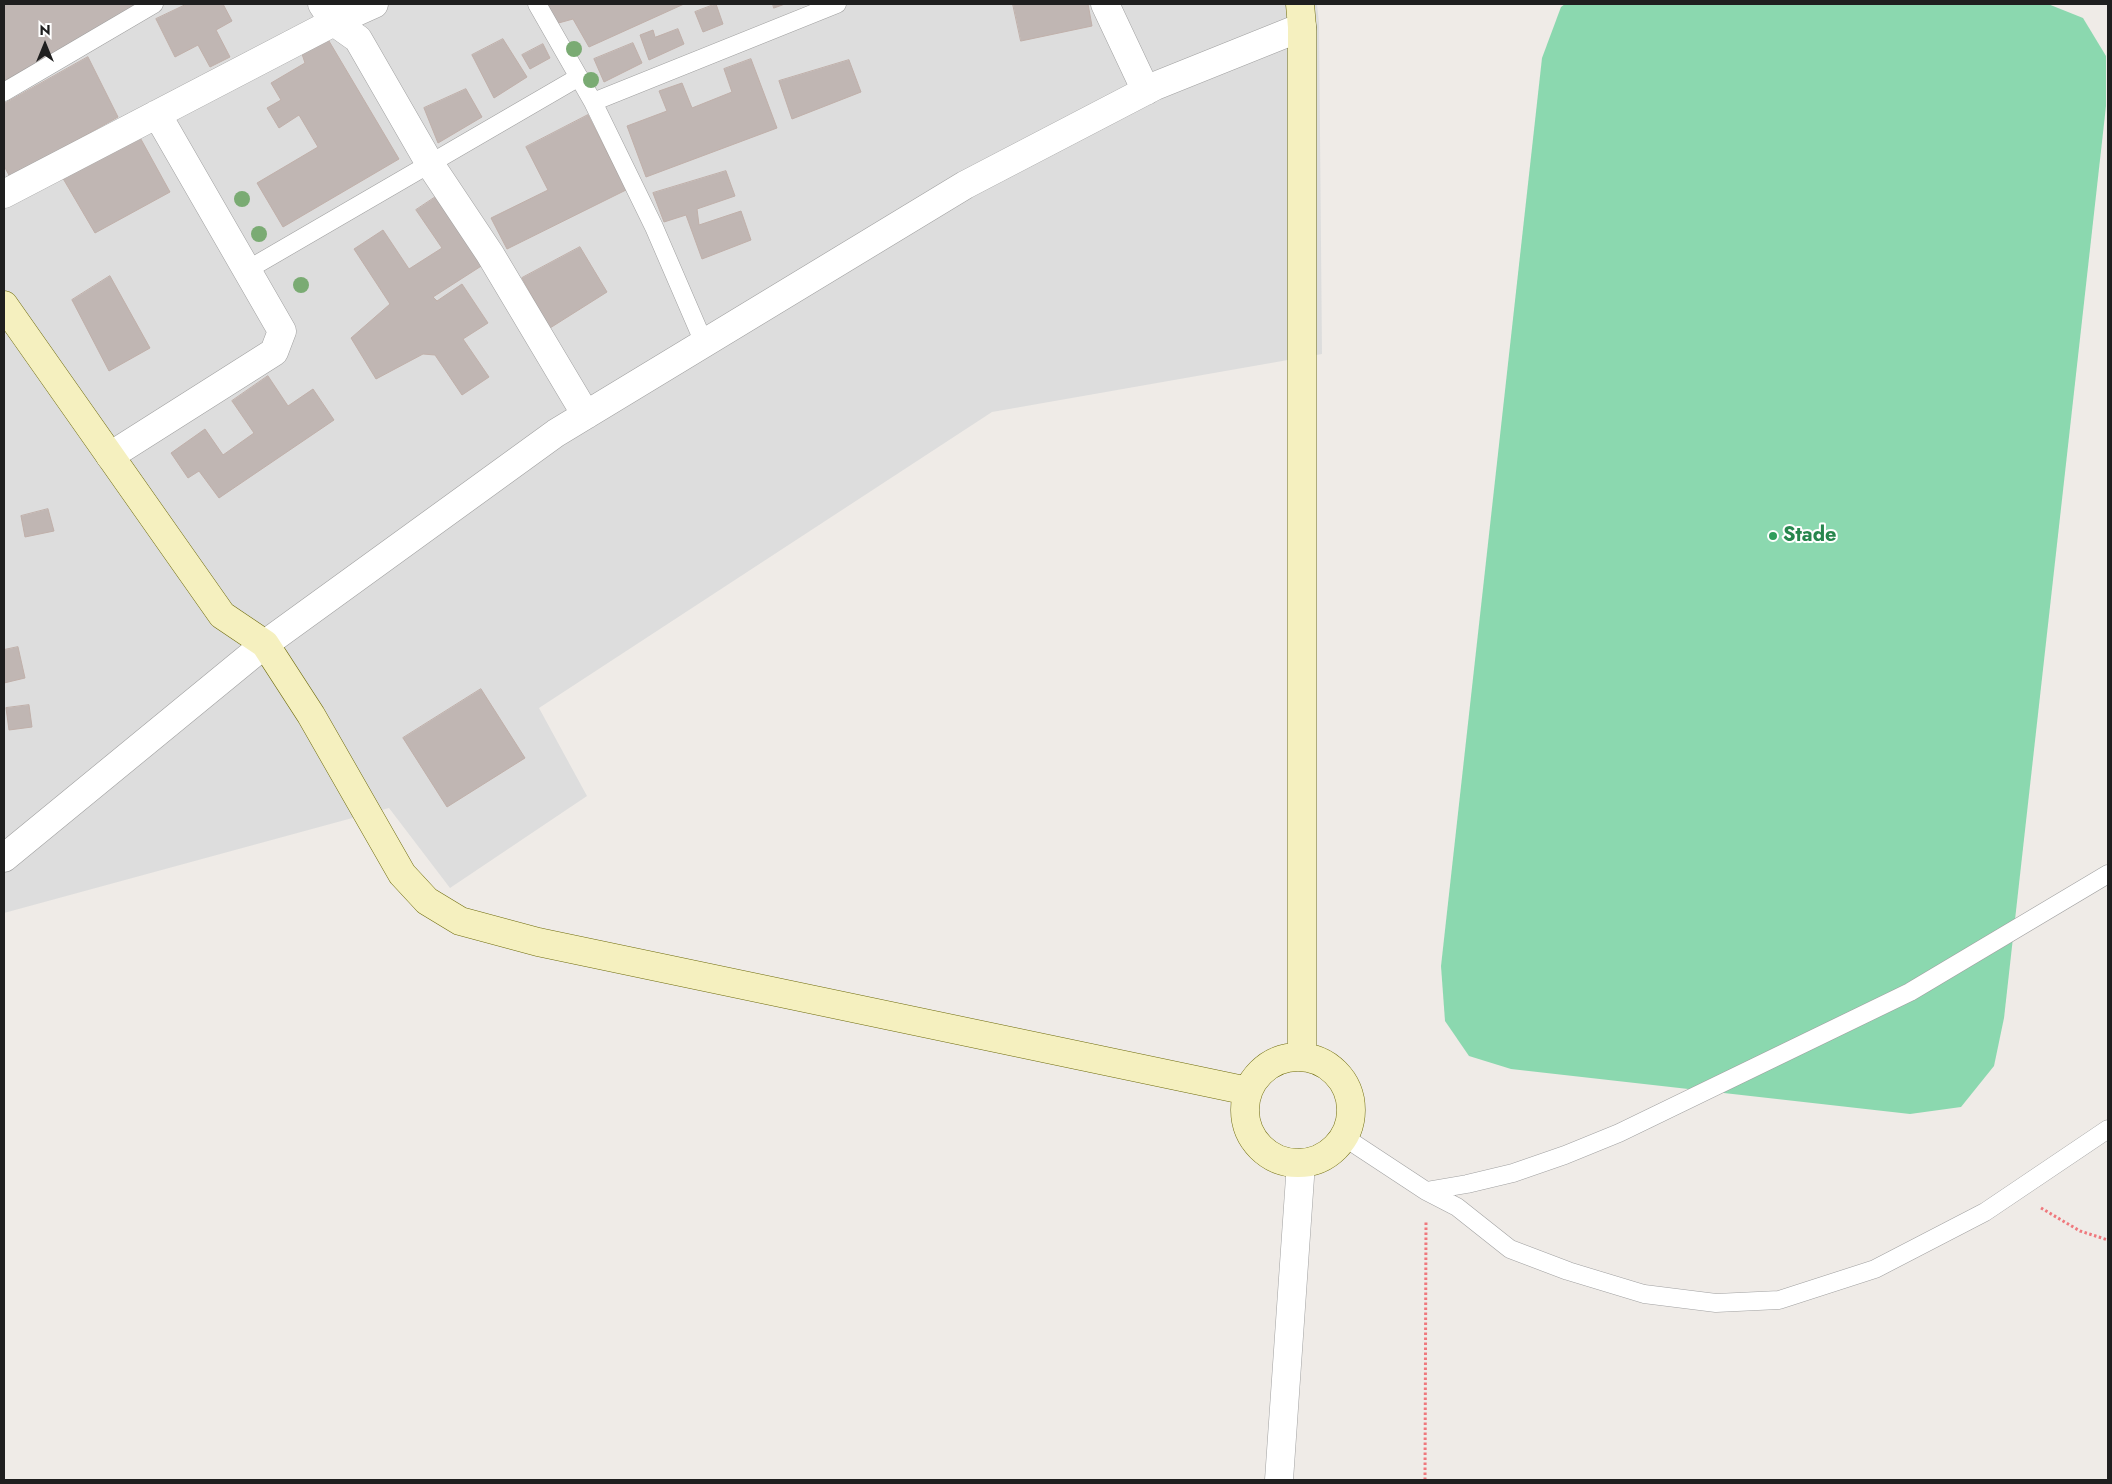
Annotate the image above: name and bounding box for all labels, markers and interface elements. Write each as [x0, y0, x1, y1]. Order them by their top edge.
north arrow [20, 20, 70, 70]
text: N [39, 20, 51, 40]
place label: Stade [1783, 524, 1836, 548]
marker: Stade [1767, 530, 1779, 542]

